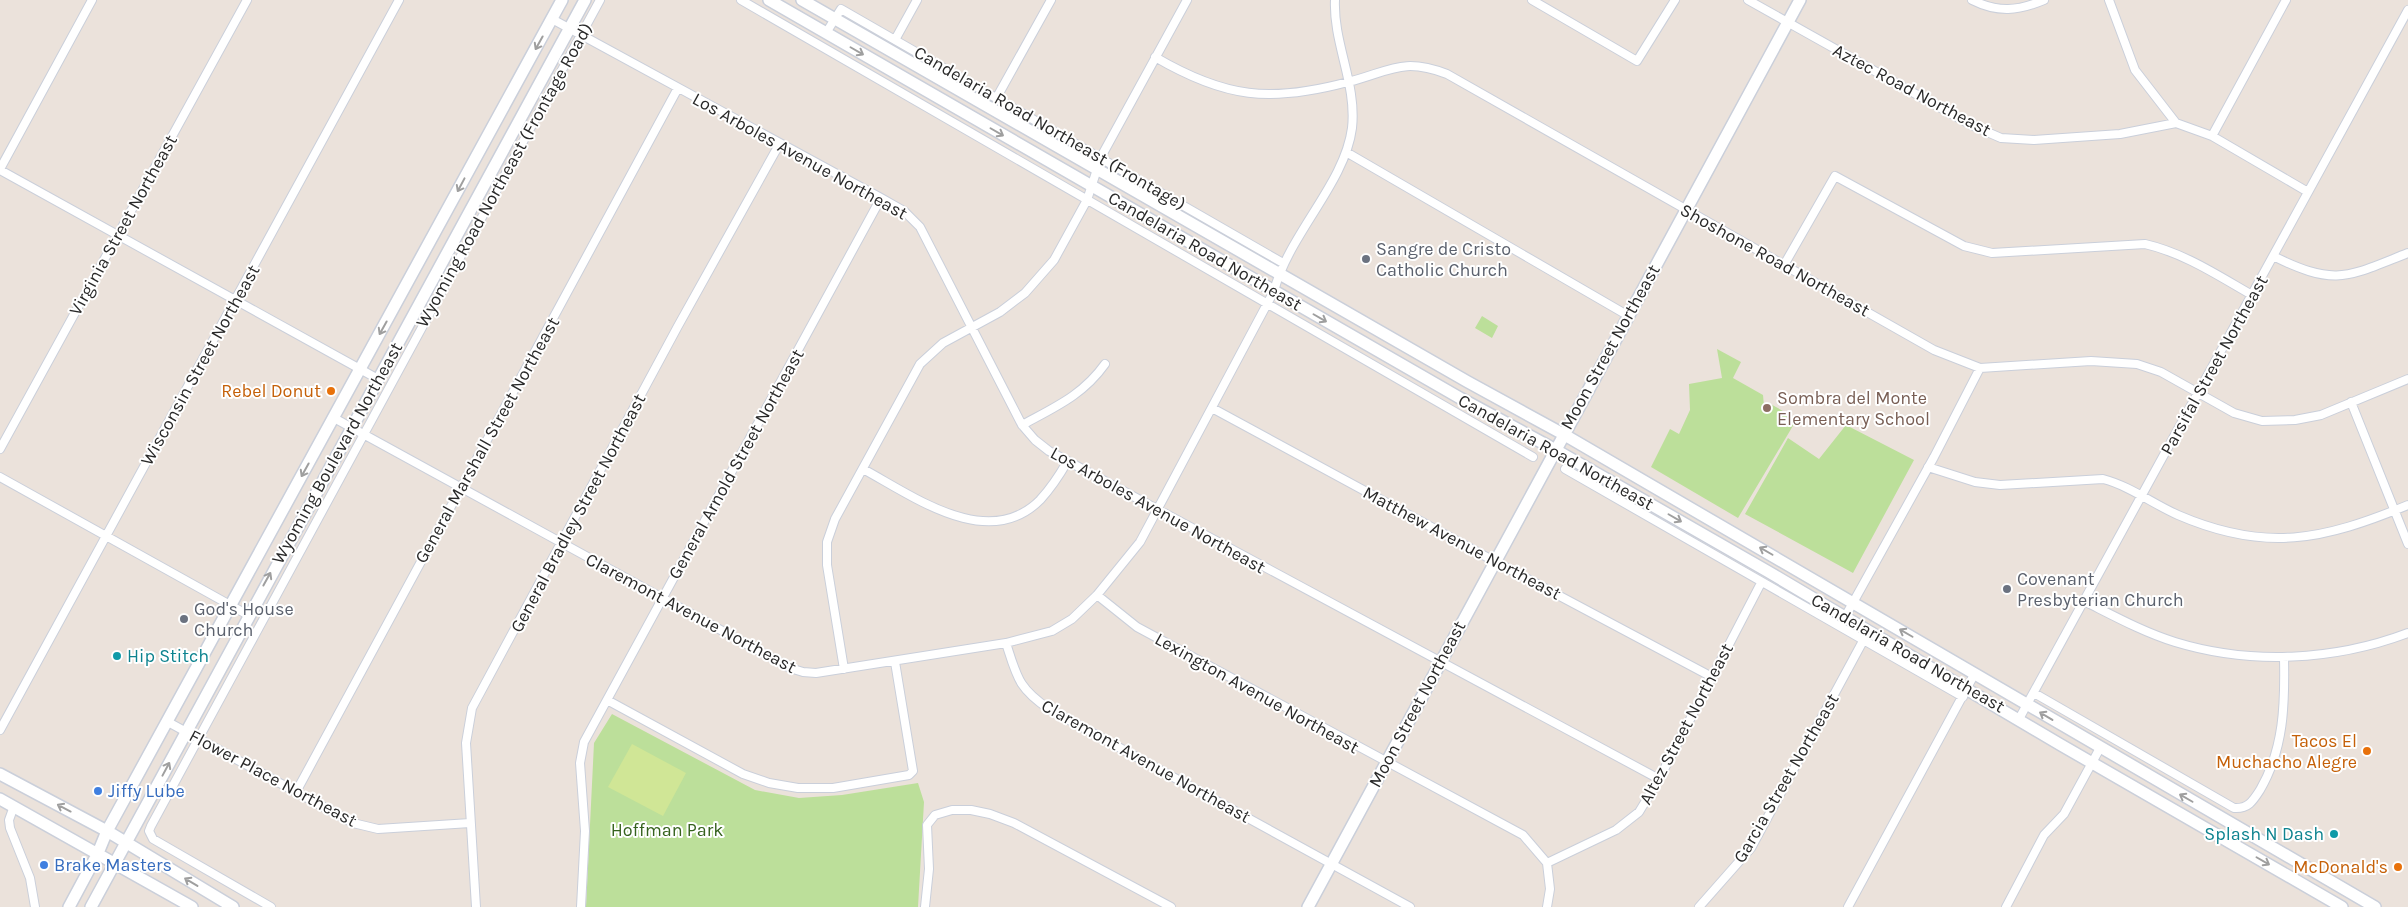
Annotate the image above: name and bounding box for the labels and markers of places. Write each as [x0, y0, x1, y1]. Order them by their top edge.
place label: Sangre de Cristo Catholic Church [1376, 238, 1511, 281]
marker: Sangre de Cristo Catholic Church [1360, 253, 1372, 265]
place label: Rebel Donut [221, 380, 321, 402]
marker: Rebel Donut [325, 385, 337, 397]
place label: Sombra del Monte Elementary School [1777, 387, 1930, 430]
marker: Sombra del Monte Elementary School [1761, 402, 1773, 414]
place label: Covenant Presbyterian Church [2017, 568, 2184, 611]
marker: Covenant Presbyterian Church [2001, 583, 2013, 595]
place label: God's House Church [194, 598, 294, 641]
marker: God's House Church [178, 613, 190, 625]
place label: Hip Stitch [127, 645, 209, 667]
marker: Hip Stitch [111, 650, 123, 662]
place label: Tacos El Muchacho Alegre [2216, 730, 2357, 773]
marker: Tacos El Muchacho Alegre [2361, 745, 2373, 757]
place label: Jiffy Lube [108, 780, 185, 802]
marker: Jiffy Lube [92, 785, 104, 797]
place label: Splash N Dash [2204, 823, 2324, 845]
marker: Splash N Dash [2328, 828, 2340, 840]
place label: Brake Masters [54, 854, 172, 876]
place label: McDonald's [2293, 856, 2388, 878]
marker: Brake Masters [38, 859, 50, 871]
marker: McDonald's [2392, 861, 2404, 873]

